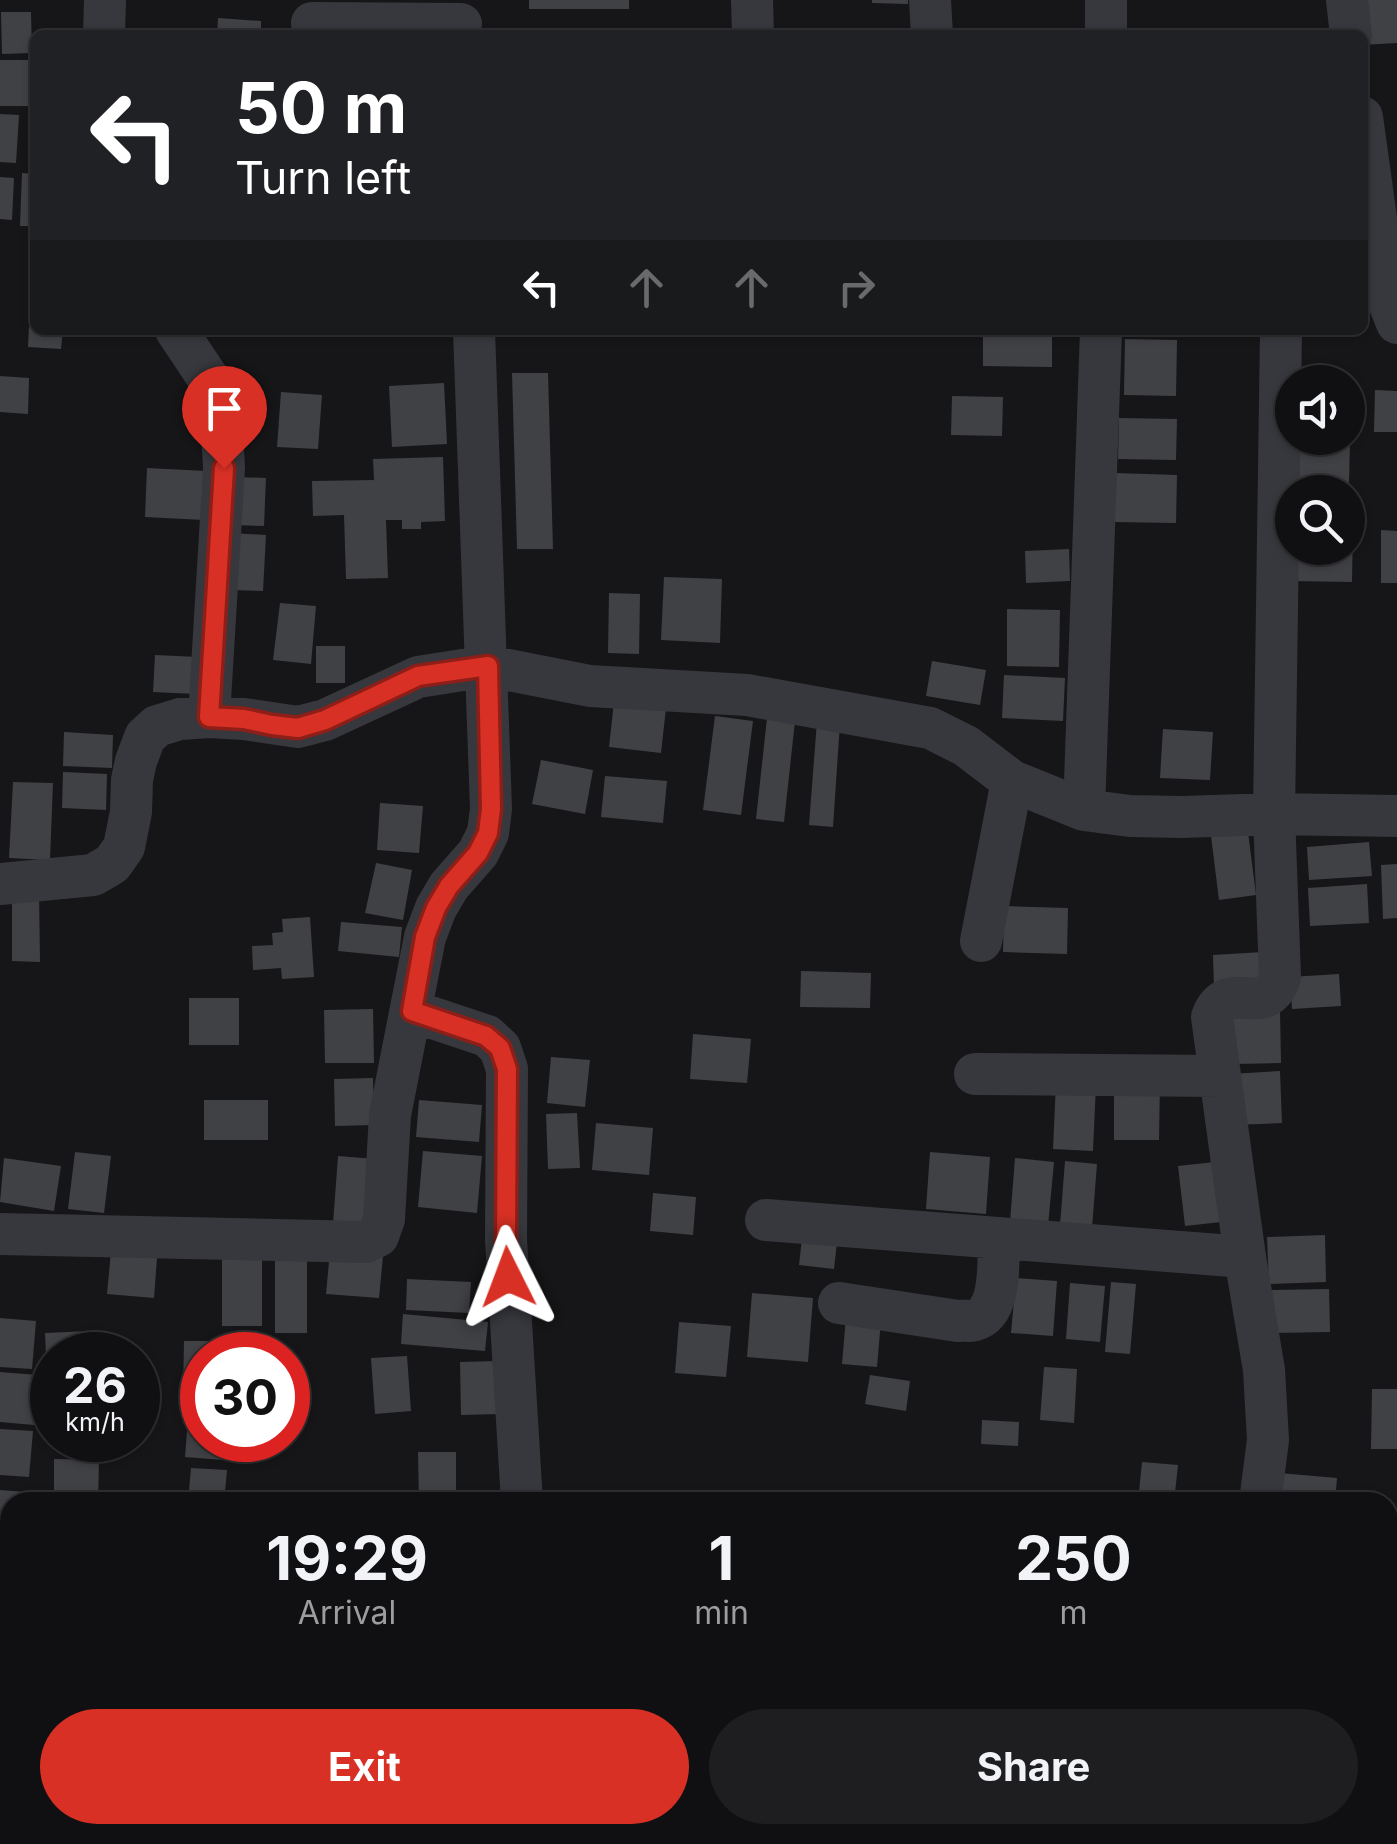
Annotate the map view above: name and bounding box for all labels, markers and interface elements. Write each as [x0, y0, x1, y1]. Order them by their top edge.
text: 50 m [235, 65, 407, 150]
icon: left [70, 70, 200, 200]
text: Turn left [235, 150, 411, 205]
icon: left [514, 260, 569, 315]
icon: ahead [619, 260, 674, 315]
icon: ahead [724, 260, 779, 315]
icon: right [829, 260, 884, 315]
map controls [1275, 365, 1365, 565]
button: sound [1275, 365, 1365, 455]
pin [182, 366, 267, 469]
icon: arrive [197, 381, 252, 436]
button: search [1275, 475, 1365, 565]
position arrow [456, 1225, 560, 1329]
speed limit sign: 30 [180, 1332, 310, 1462]
text: 26 [63, 1355, 127, 1415]
text: km/h [65, 1407, 125, 1437]
text: 19:29 [266, 1522, 428, 1594]
text: 1 [709, 1522, 734, 1594]
text: 250 [1015, 1522, 1132, 1594]
text: Arrival [298, 1593, 396, 1632]
text: min [694, 1593, 749, 1632]
text: m [1059, 1593, 1087, 1632]
button: Exit [40, 1709, 689, 1824]
button: Share [709, 1709, 1358, 1824]

